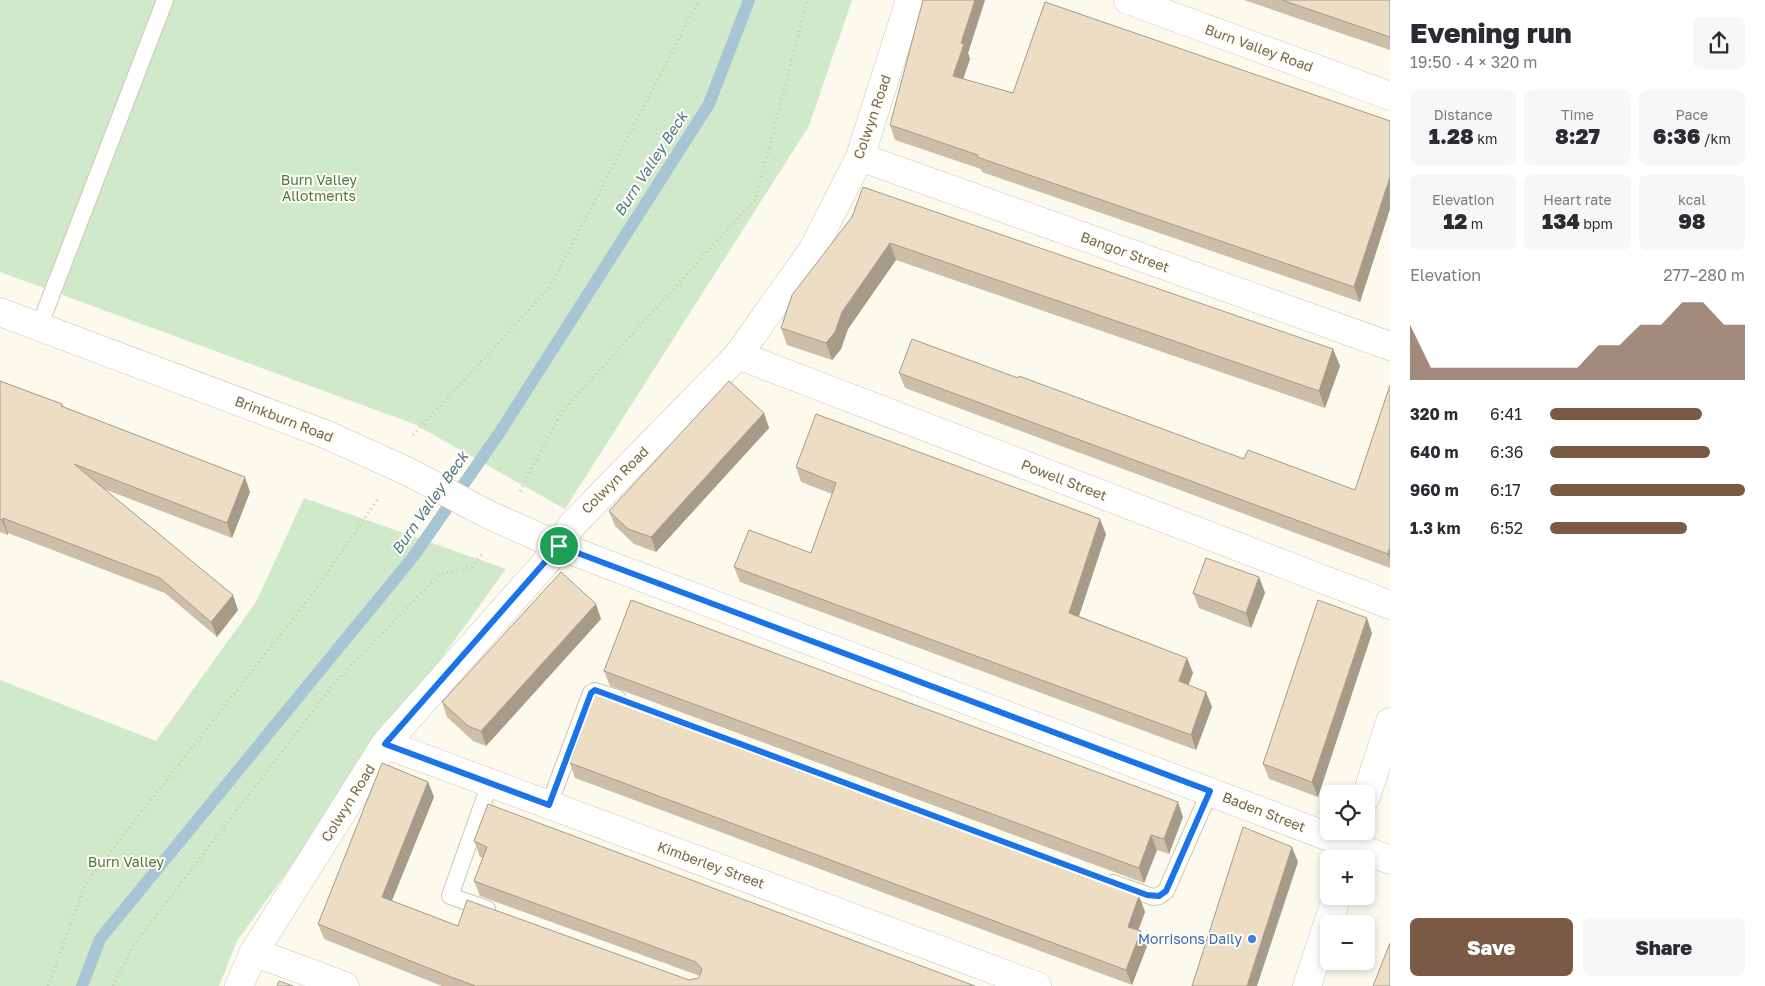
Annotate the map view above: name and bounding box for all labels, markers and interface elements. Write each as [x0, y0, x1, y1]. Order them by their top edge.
text: Evening run [1410, 16, 1572, 49]
button: share [1693, 17, 1745, 69]
street label: Burn Valley Road [1203, 20, 1316, 75]
text: 19:50 · 4 × 320 m [1410, 52, 1538, 72]
street label: Colwyn Road [849, 72, 894, 161]
text: Distance [1434, 106, 1493, 123]
text: Time [1561, 106, 1594, 123]
text: Pace [1675, 106, 1708, 123]
water label: Burn Valley Beck [610, 107, 692, 220]
text: 1.28 [1429, 123, 1474, 149]
text: 8:27 [1555, 123, 1600, 149]
text: 6:36 [1653, 123, 1700, 149]
text: km [1474, 130, 1497, 147]
text: /km [1700, 130, 1731, 147]
park label: Burn Valley Allotments [281, 171, 357, 204]
text: Elevation [1432, 191, 1494, 208]
text: Heart rate [1543, 191, 1612, 208]
text: kcal [1678, 191, 1706, 208]
text: 12 [1443, 208, 1467, 234]
text: 134 [1542, 208, 1580, 234]
text: 98 [1678, 208, 1706, 234]
text: m [1467, 215, 1483, 232]
text: bpm [1580, 215, 1613, 232]
street label: Bangor Street [1078, 228, 1172, 275]
text: Elevation [1410, 265, 1481, 285]
text: 277–280 m [1663, 265, 1745, 285]
street label: Brinkburn Road [233, 392, 336, 445]
text: 320 m [1410, 404, 1458, 424]
text: 6:41 [1490, 404, 1522, 424]
street label: Colwyn Road [577, 442, 652, 517]
text: 640 m [1410, 442, 1459, 462]
text: 6:36 [1490, 442, 1524, 462]
water label: Burn Valley Beck [387, 446, 473, 558]
street label: Powell Street [1019, 455, 1109, 504]
text: 960 m [1410, 480, 1459, 500]
text: 6:17 [1490, 480, 1521, 500]
text: 1.3 km [1410, 518, 1460, 538]
text: 6:52 [1490, 518, 1523, 538]
pin [538, 525, 580, 567]
icon: arrive [545, 532, 573, 560]
street label: Colwyn Road [317, 761, 378, 845]
map controls [1320, 785, 1375, 970]
button: locate [1320, 785, 1375, 840]
street label: Baden Street [1220, 788, 1308, 835]
street label: Kimberley Street [655, 837, 767, 892]
button: + [1320, 850, 1375, 905]
park label: Burn Valley [88, 853, 164, 870]
button: − [1320, 915, 1375, 970]
button: Save [1410, 918, 1573, 976]
button: Share [1583, 918, 1745, 976]
place label: Morrisons Daily [1138, 930, 1242, 947]
marker: Morrisons Daily [1246, 933, 1258, 945]

